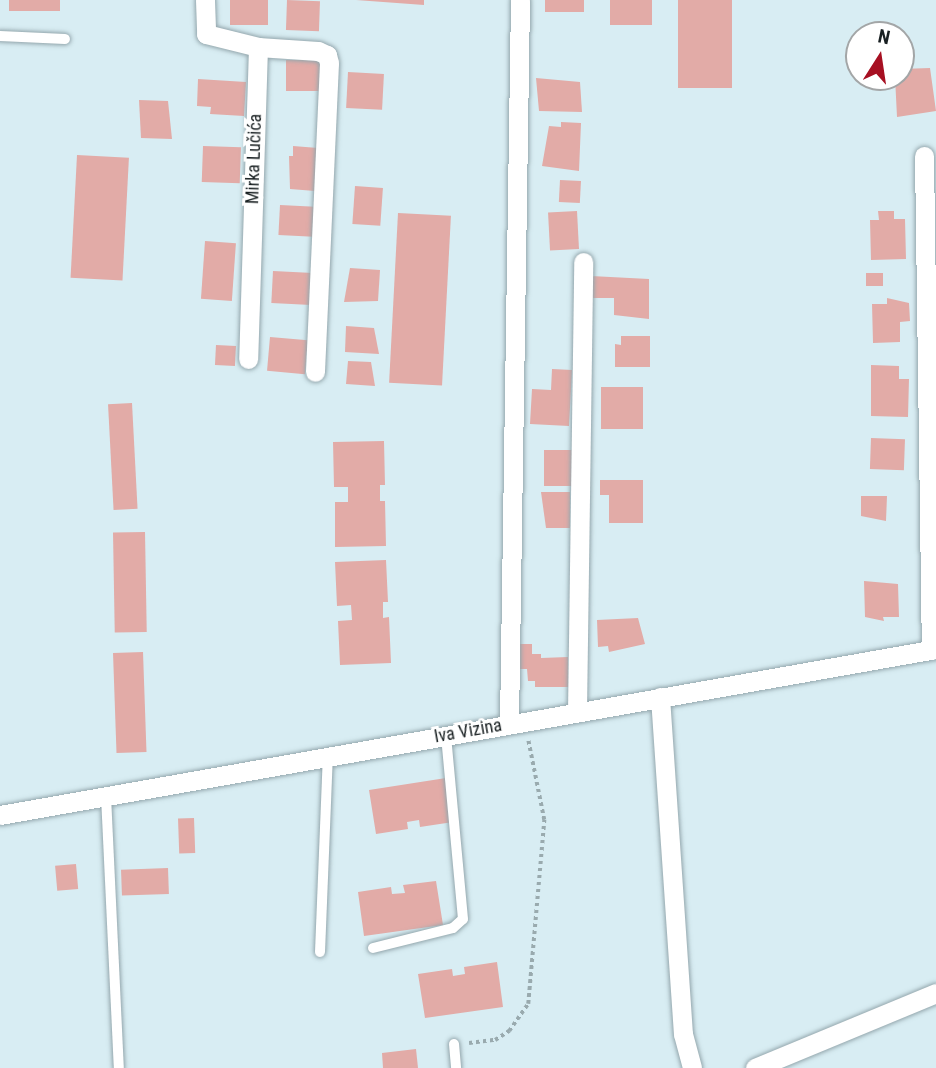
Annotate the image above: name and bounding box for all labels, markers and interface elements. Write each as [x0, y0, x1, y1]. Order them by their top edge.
north arrow [845, 21, 915, 91]
text: N [876, 24, 892, 49]
street label: Mirka Lučića [242, 113, 266, 205]
street label: Iva Vizina [432, 714, 504, 748]

